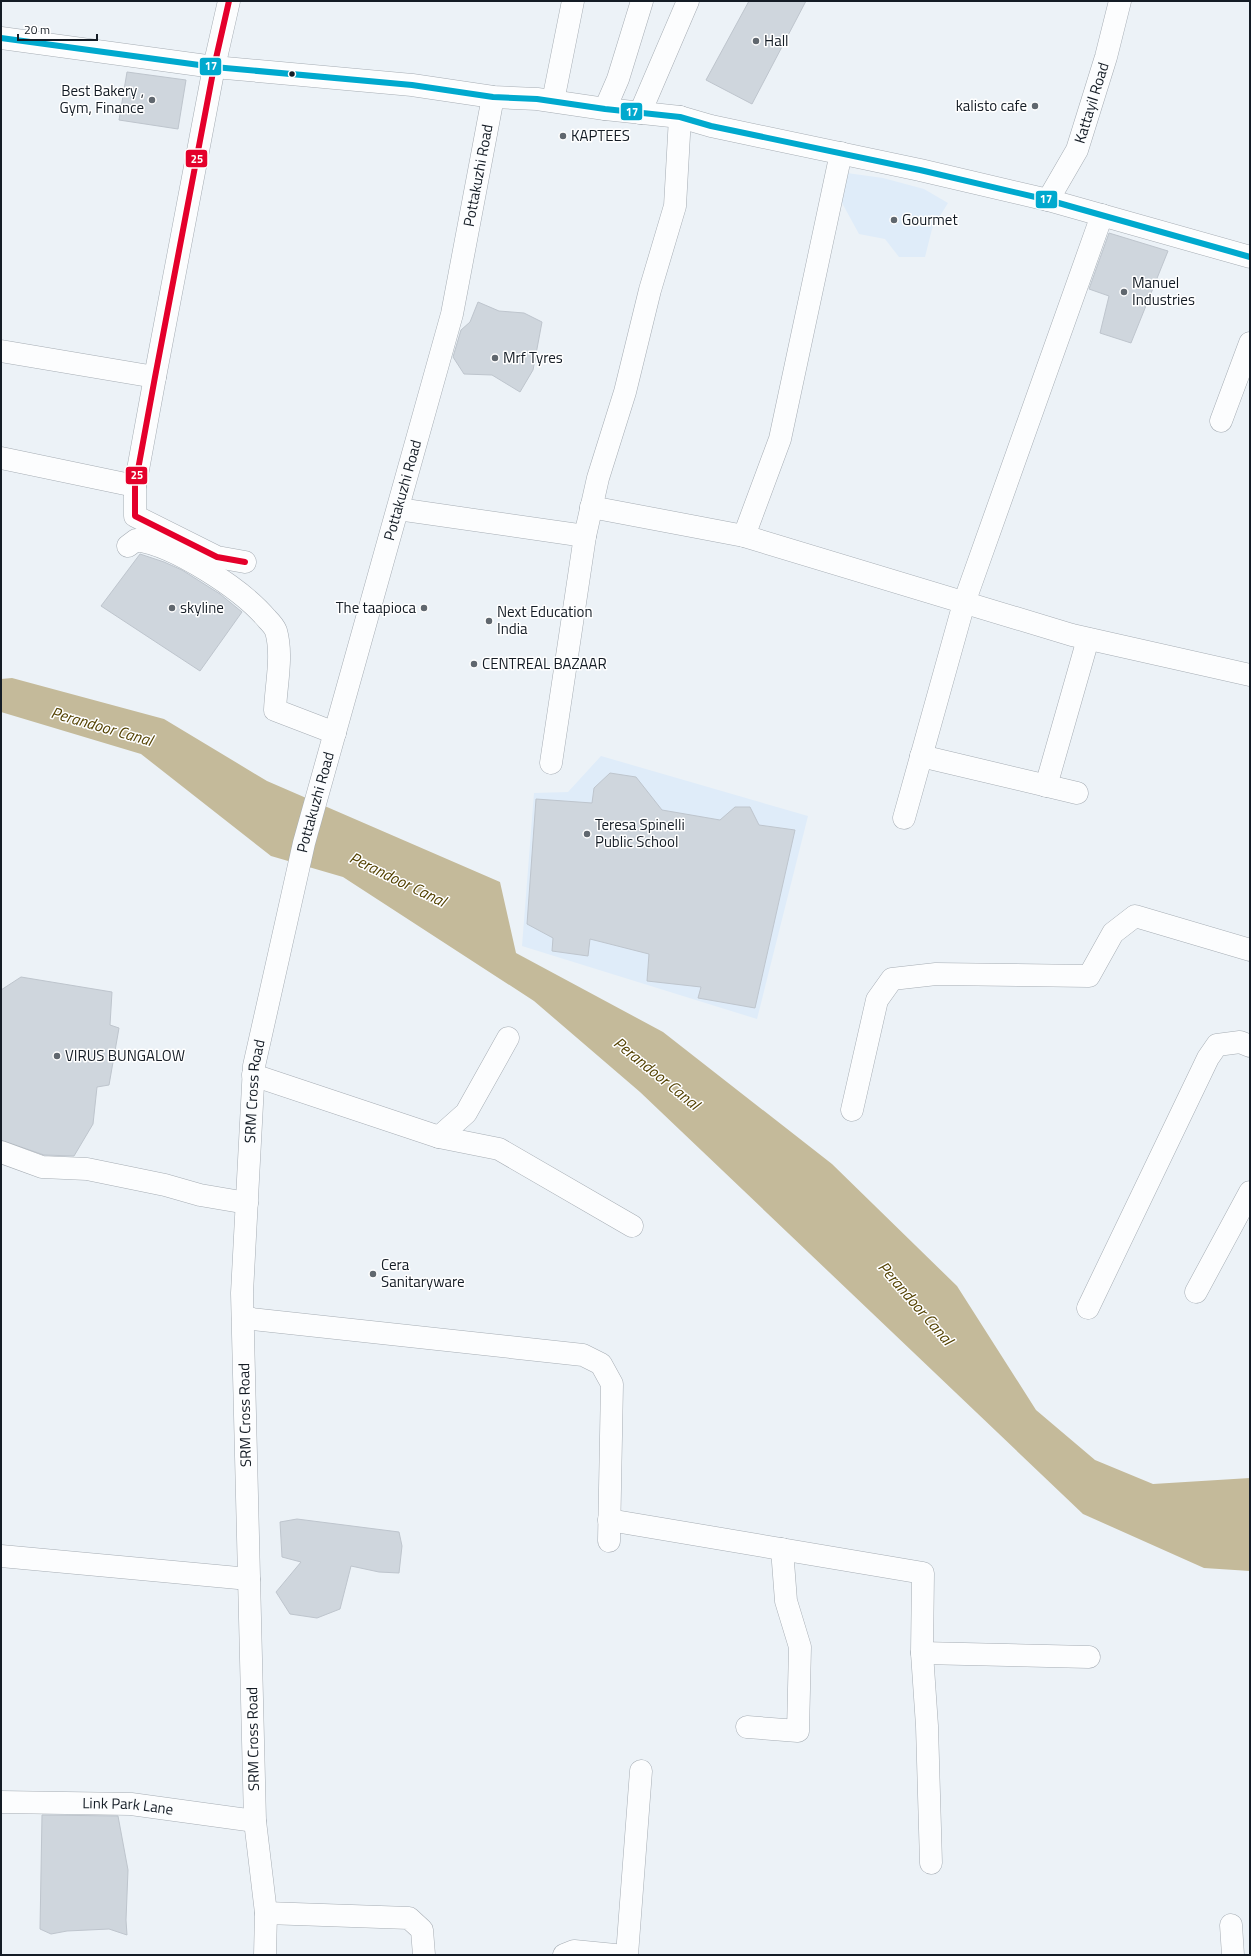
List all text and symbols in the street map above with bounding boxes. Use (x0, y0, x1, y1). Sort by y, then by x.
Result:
scale bar (18, 16, 97, 42)
text: 20 m (24, 20, 50, 39)
place label: Hall (764, 29, 789, 52)
marker: Hall (751, 36, 761, 46)
line badge: 17 (199, 57, 222, 76)
text: 17 (205, 58, 217, 74)
street label: Kattayil Road (1068, 59, 1115, 146)
unlabelled marker (287, 69, 297, 79)
place label: Best Bakery , Gym, Finance (60, 79, 144, 119)
place label: kalisto cafe (956, 94, 1027, 117)
marker: Best Bakery , Gym, Finance (147, 95, 157, 105)
marker: kalisto cafe (1030, 101, 1040, 111)
line badge: 17 (620, 102, 643, 121)
text: 17 (626, 104, 638, 120)
street label: Pottakuzhi Road (457, 122, 499, 229)
place label: KAPTEES (571, 124, 630, 147)
marker: KAPTEES (558, 131, 568, 141)
line badge: 25 (185, 149, 208, 168)
text: 25 (191, 151, 203, 167)
line badge: 17 (1035, 190, 1058, 209)
text: 17 (1040, 191, 1052, 207)
place label: Gourmet (902, 208, 958, 231)
marker: Gourmet (889, 215, 899, 225)
place label: Manuel Industries (1132, 271, 1195, 311)
marker: Manuel Industries (1119, 287, 1129, 297)
place label: Mrf Tyres (503, 346, 563, 369)
marker: Mrf Tyres (490, 353, 500, 363)
street label: Pottakuzhi Road (377, 437, 427, 543)
line badge: 25 (125, 466, 148, 485)
text: 25 (131, 467, 143, 483)
place label: skyline (180, 596, 224, 619)
place label: The taapioca (336, 596, 416, 619)
place label: Next Education India (497, 600, 593, 640)
marker: skyline (167, 603, 177, 613)
marker: The taapioca (419, 603, 429, 613)
marker: Next Education India (484, 616, 494, 626)
place label: CENTREAL BAZAAR (482, 652, 607, 675)
marker: CENTREAL BAZAAR (469, 659, 479, 669)
water label: Perandoor Canal (48, 700, 157, 752)
street label: Pottakuzhi Road (290, 749, 340, 855)
place label: Teresa Spinelli Public School (595, 813, 685, 853)
marker: Teresa Spinelli Public School (582, 829, 592, 839)
water label: Perandoor Canal (346, 845, 452, 913)
water label: Perandoor Canal (609, 1031, 706, 1116)
street label: SRM Cross Road (238, 1037, 271, 1144)
place label: VIRUS BUNGALOW (65, 1044, 185, 1067)
marker: VIRUS BUNGALOW (52, 1051, 62, 1061)
place label: Cera Sanitaryware (381, 1253, 465, 1293)
water label: Perandoor Canal (873, 1256, 960, 1352)
marker: Cera Sanitaryware (368, 1269, 378, 1279)
street label: SRM Cross Road (232, 1363, 257, 1467)
street label: SRM Cross Road (240, 1687, 265, 1791)
street label: Link Park Lane (82, 1791, 175, 1821)

